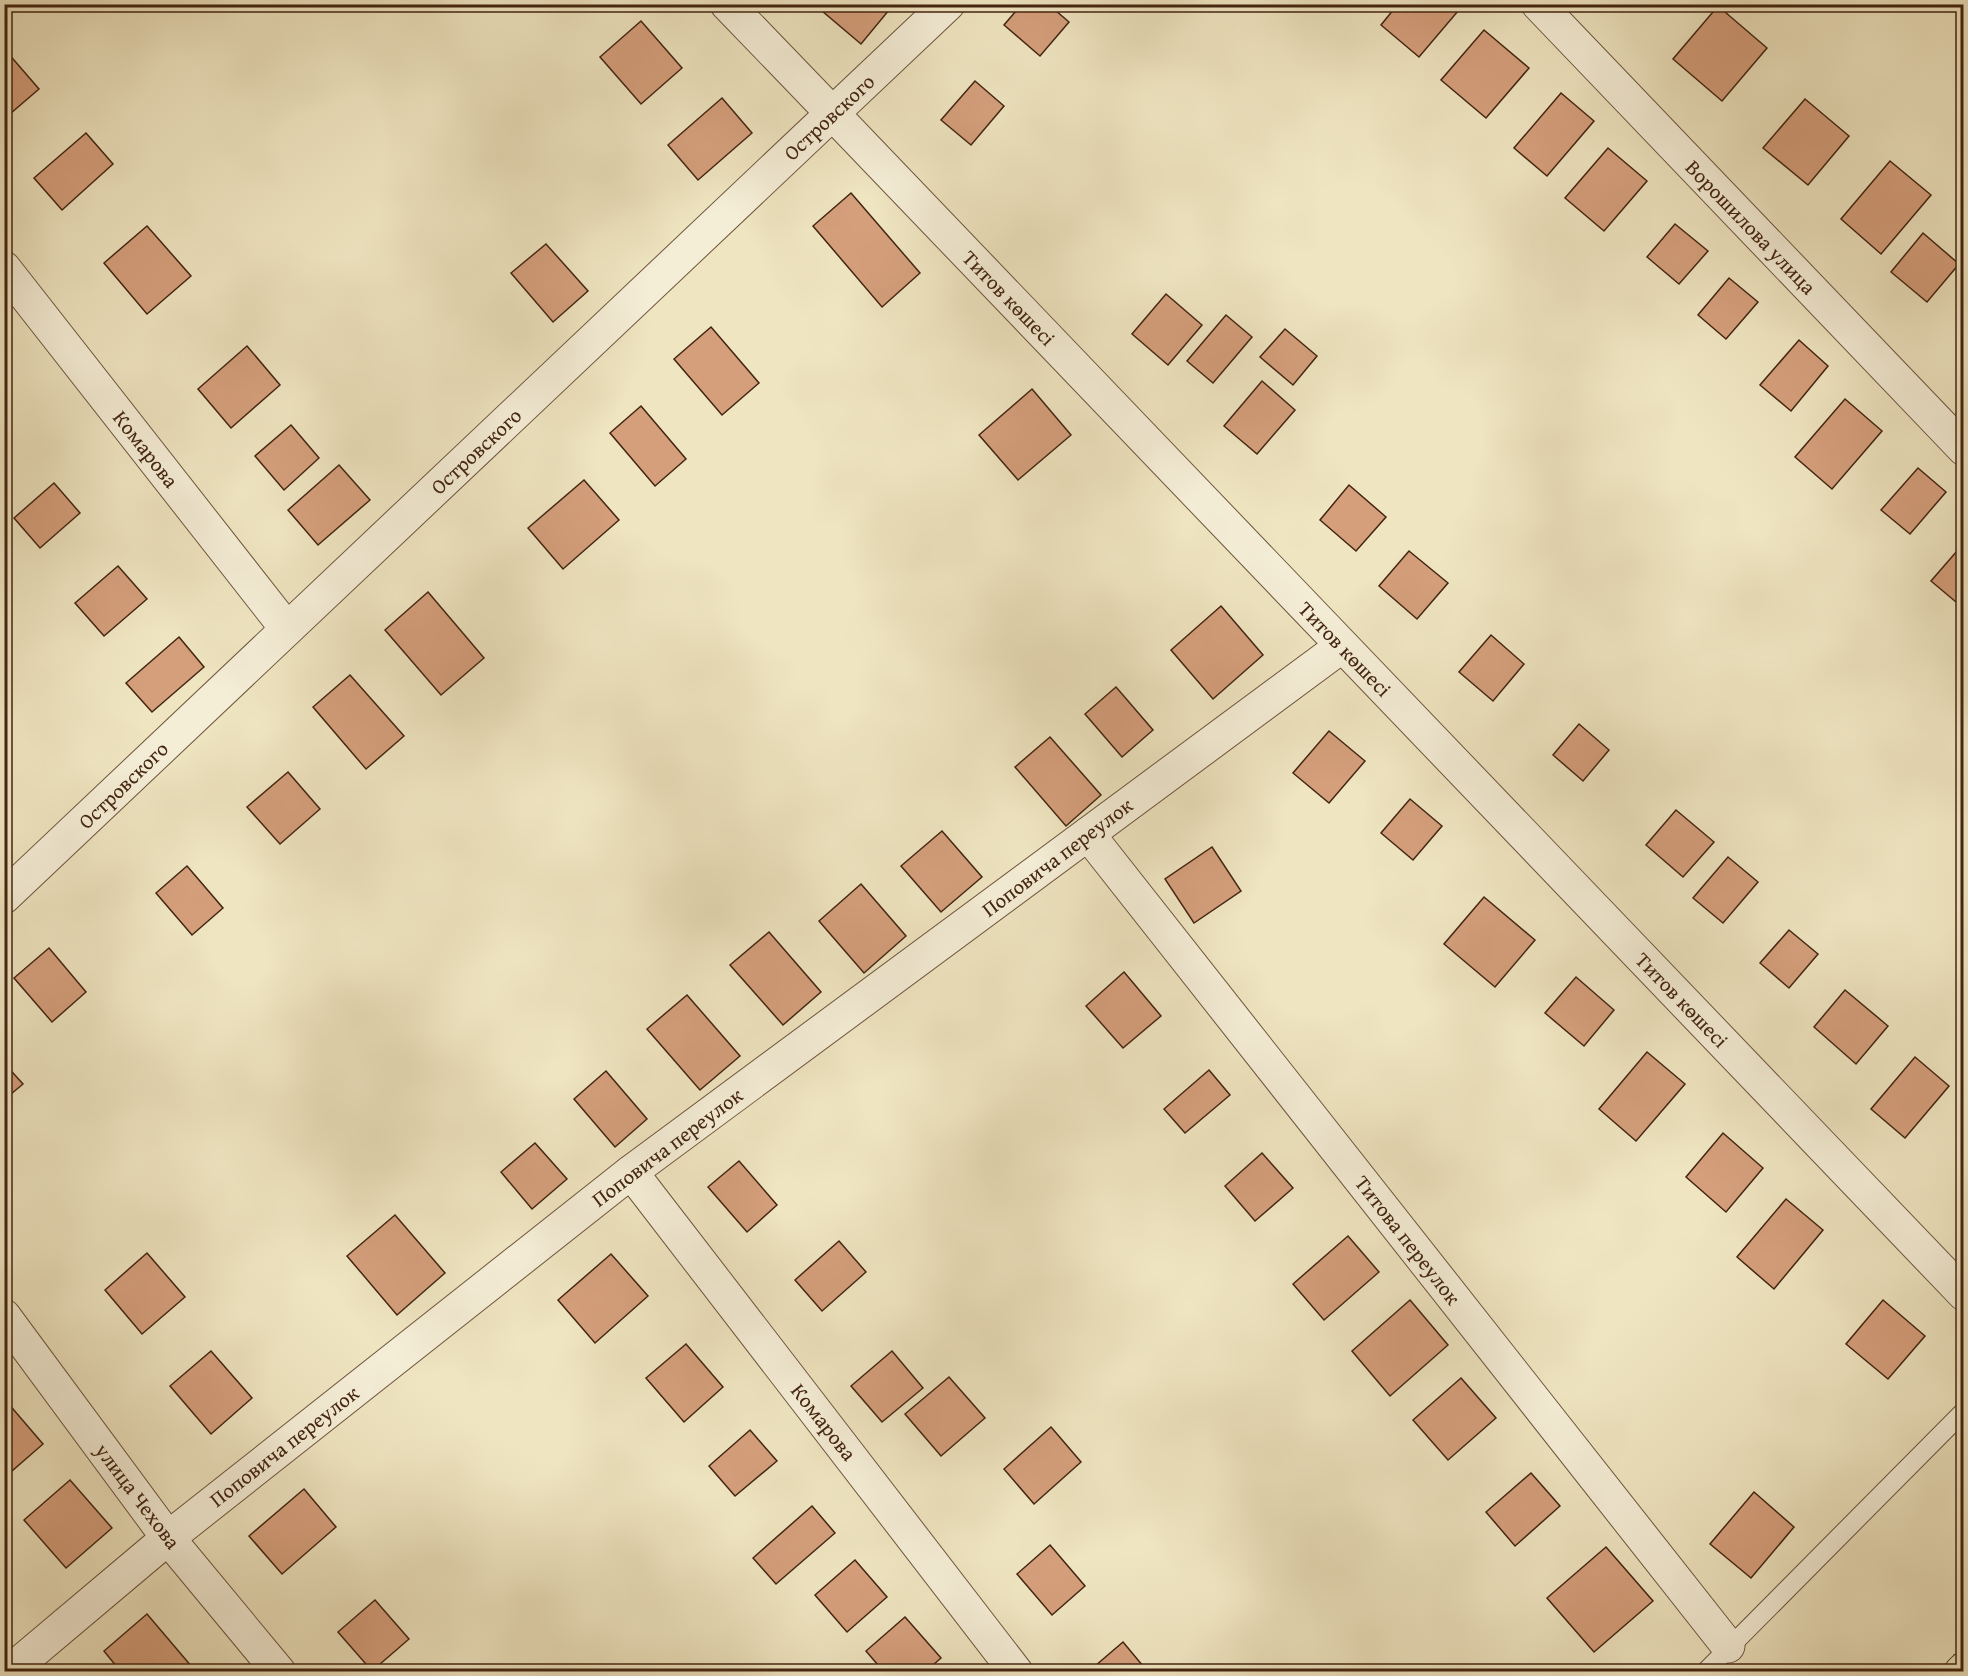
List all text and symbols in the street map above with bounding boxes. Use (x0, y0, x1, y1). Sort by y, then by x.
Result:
street label: Островского (776, 66, 882, 168)
street label: Ворошилова улица (1678, 153, 1824, 301)
street label: Титов көшесі (955, 243, 1063, 353)
street label: Островского (423, 400, 529, 502)
street label: Комарова (106, 404, 186, 494)
street label: Титов көшесі (1291, 594, 1399, 704)
street label: Островского (71, 734, 175, 836)
street label: Поповича переулок (975, 790, 1139, 924)
street label: Титов көшесі (1628, 945, 1736, 1055)
street label: Поповича переулок (585, 1080, 749, 1214)
street label: Титова переулок (1348, 1169, 1468, 1311)
street label: Комарова (784, 1377, 864, 1467)
street label: Поповича переулок (203, 1378, 365, 1514)
street label: улица Чехова (87, 1436, 188, 1556)

